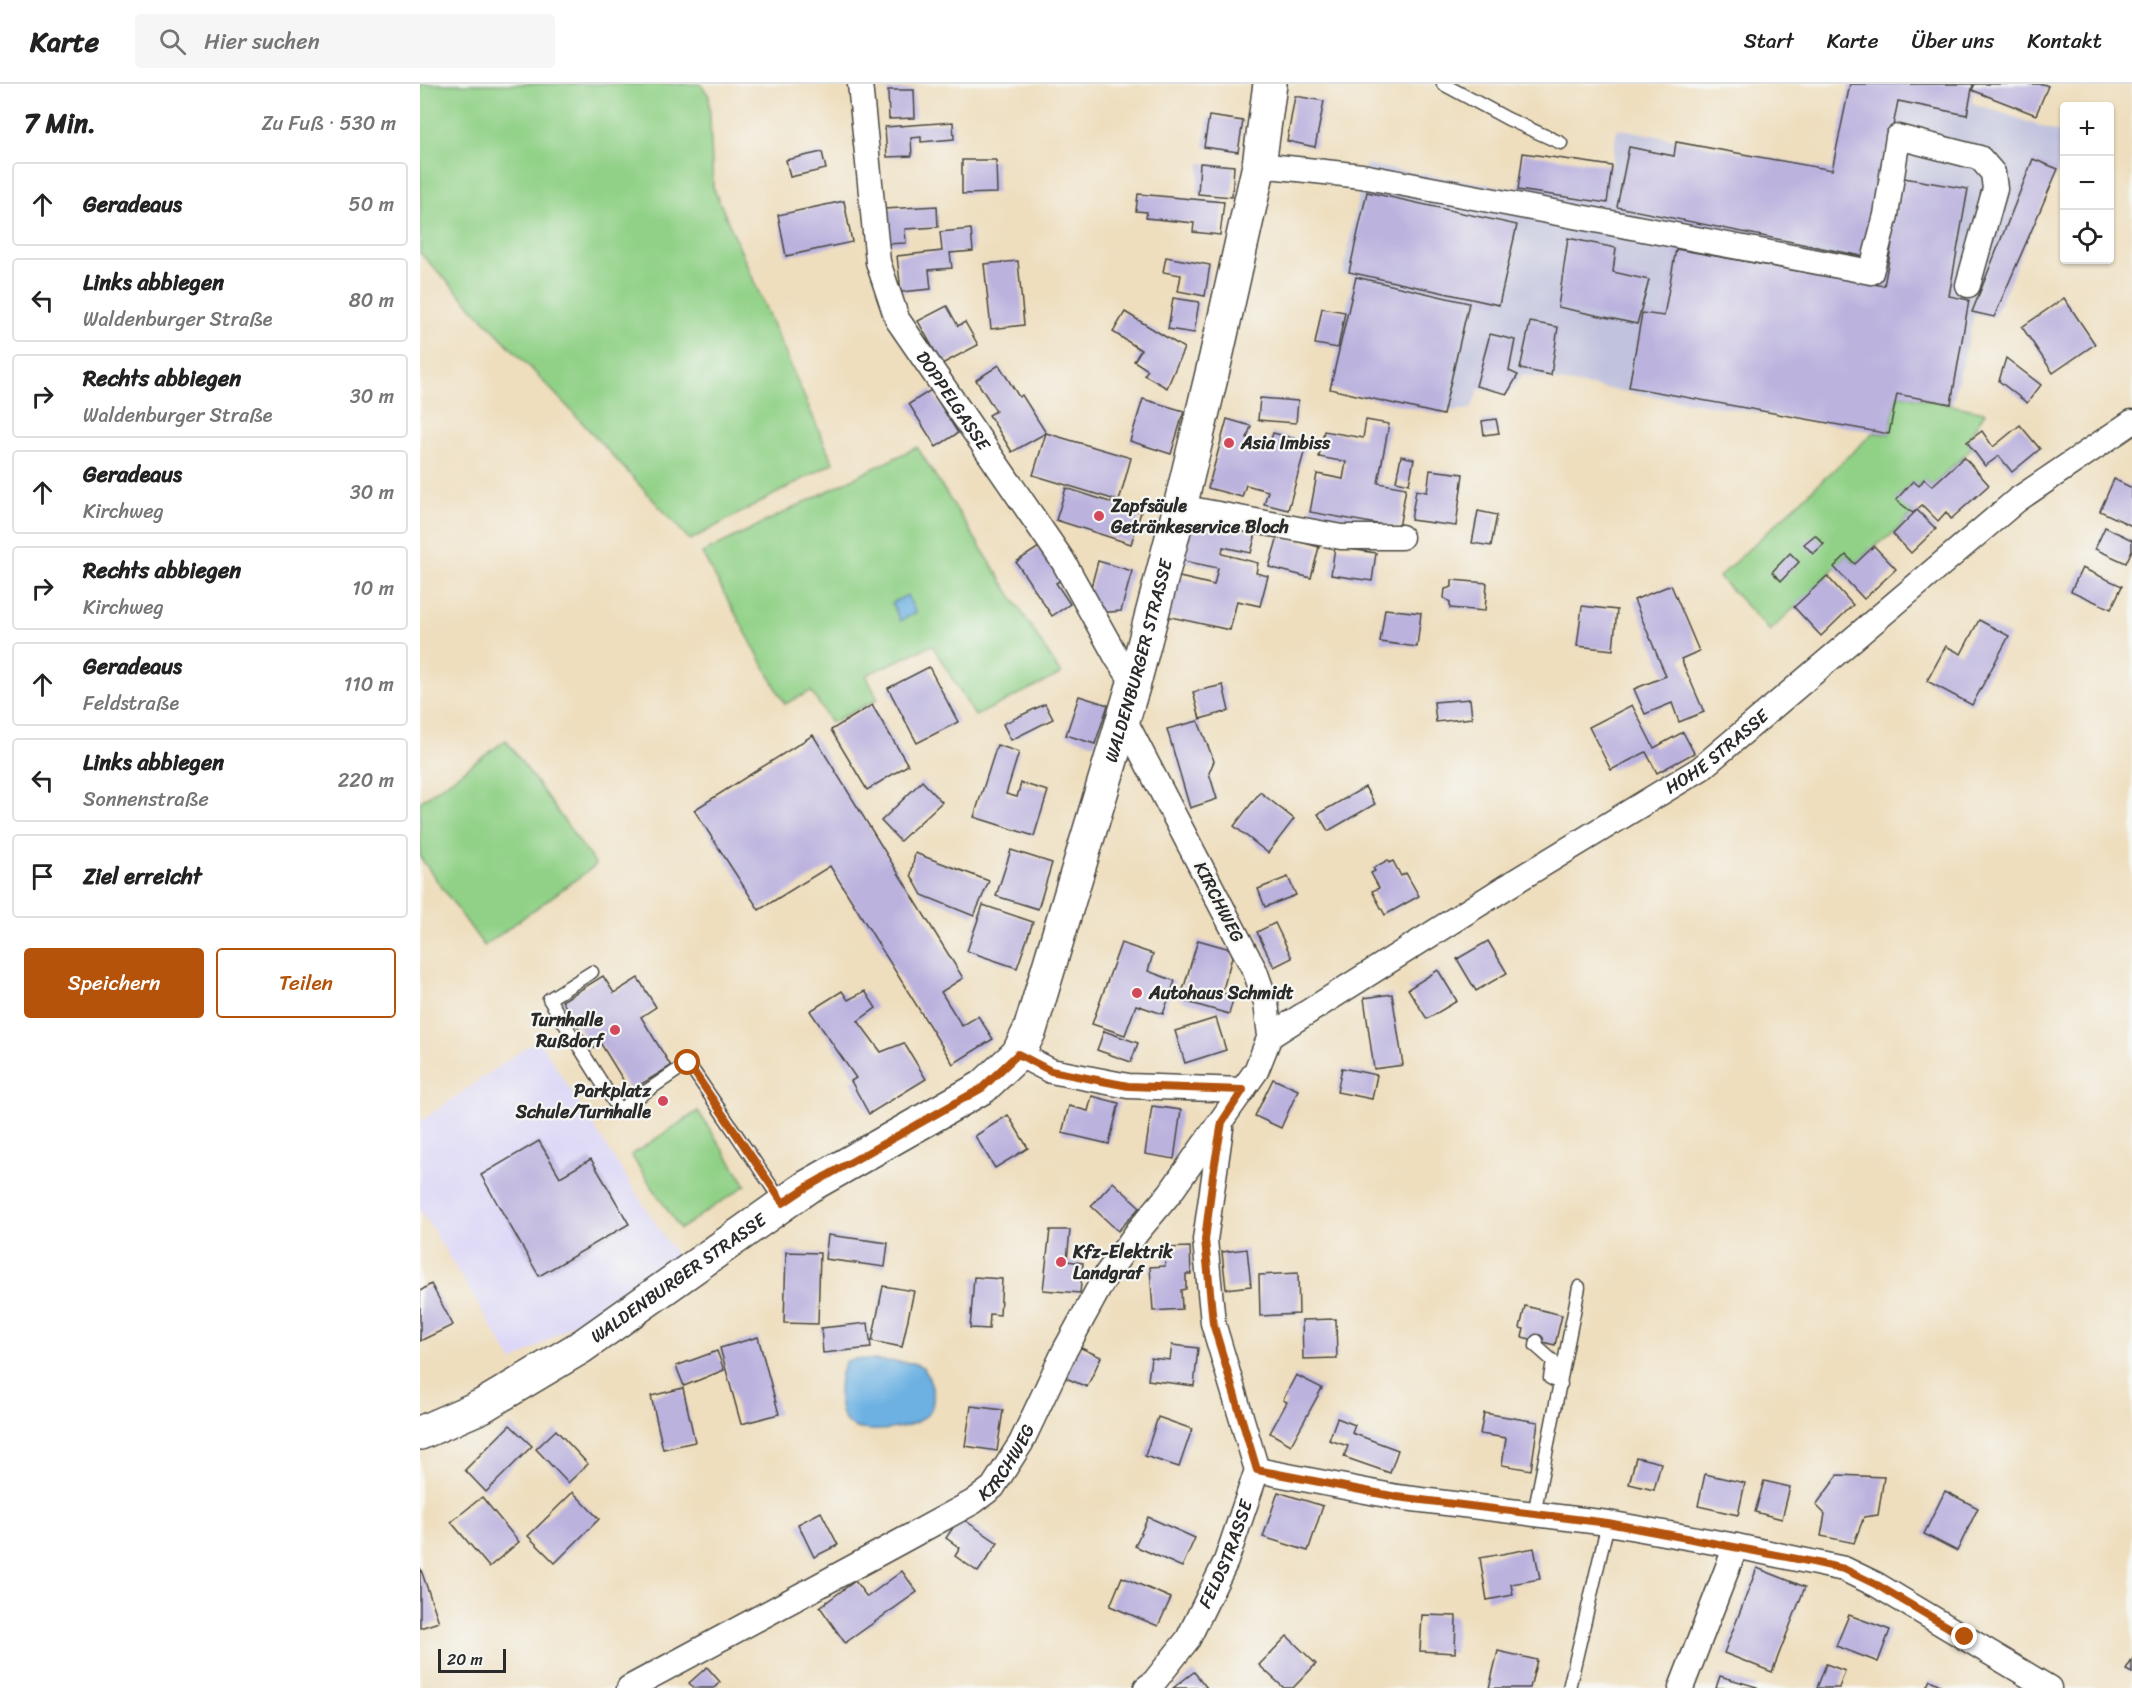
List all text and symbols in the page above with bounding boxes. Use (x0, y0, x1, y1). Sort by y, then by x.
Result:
search box (135, 14, 555, 68)
text: Karte (30, 17, 99, 66)
text: Hier suchen (204, 22, 319, 61)
text: Start (1744, 22, 1794, 60)
text: Karte (1827, 22, 1879, 60)
text: Über uns (1912, 22, 1994, 60)
text: Kontakt (2027, 22, 2102, 60)
icon: search (156, 25, 189, 58)
text: 7 Min. (24, 100, 96, 146)
map controls (2060, 102, 2114, 264)
button: + (2060, 102, 2114, 156)
text: Zu Fuß · 530 m (262, 106, 396, 141)
button: − (2060, 156, 2114, 210)
text: Geradeaus (83, 185, 182, 224)
text: 50 m (349, 187, 394, 222)
icon: ahead (26, 188, 59, 221)
button: locate (2060, 210, 2114, 264)
text: Links abbiegen (83, 263, 224, 302)
text: 80 m (349, 283, 394, 318)
icon: left (26, 284, 59, 317)
text: Waldenburger Straße (83, 302, 273, 337)
street label: DOPPELGASSE (907, 344, 999, 458)
text: Rechts abbiegen (83, 359, 241, 398)
text: 30 m (350, 379, 394, 414)
icon: right (26, 380, 59, 413)
text: Waldenburger Straße (83, 398, 273, 433)
place label: Asia Imbiss (1240, 427, 1331, 459)
marker: Asia Imbiss (1222, 436, 1236, 450)
text: Geradeaus (83, 455, 182, 494)
text: 30 m (350, 475, 394, 510)
icon: ahead (26, 476, 59, 509)
place label: Zapfsäule Getränkeservice Bloch (1110, 490, 1289, 543)
text: Kirchweg (83, 494, 164, 529)
marker: Zapfsäule Getränkeservice Bloch (1092, 509, 1106, 523)
text: Rechts abbiegen (83, 551, 241, 590)
street label: WALDENBURGER STRASSE (1095, 555, 1182, 766)
text: 10 m (352, 571, 394, 606)
icon: right (26, 572, 59, 605)
text: Kirchweg (83, 590, 164, 625)
text: Geradeaus (83, 647, 182, 686)
text: 110 m (344, 667, 394, 702)
icon: ahead (26, 668, 59, 701)
text: Feldstraße (83, 686, 179, 721)
street label: HOHE STRASSE (1659, 700, 1777, 803)
text: Links abbiegen (83, 743, 224, 782)
text: 220 m (338, 763, 394, 798)
icon: left (26, 764, 59, 797)
text: Sonnenstraße (83, 782, 209, 817)
street label: KIRCHWEG (1185, 856, 1253, 948)
text: Ziel erreicht (83, 857, 202, 896)
icon: arrive (26, 860, 59, 893)
button: Speichern (24, 948, 204, 1018)
button: Teilen (216, 948, 396, 1018)
place label: Autohaus Schmidt (1148, 977, 1294, 1009)
marker: Autohaus Schmidt (1130, 986, 1144, 1000)
place label: Turnhalle Rußdorf (530, 1004, 605, 1057)
marker: Turnhalle Rußdorf (608, 1023, 622, 1037)
route start (674, 1049, 700, 1075)
place label: Parkplatz Schule/Turnhalle (515, 1075, 651, 1128)
marker: Parkplatz Schule/Turnhalle (656, 1094, 670, 1108)
street label: WALDENBURGER STRASSE (583, 1204, 774, 1352)
place label: Kfz-Elektrik Landgraf (1072, 1236, 1173, 1289)
marker: Kfz-Elektrik Landgraf (1054, 1255, 1068, 1269)
street label: KIRCHWEG (971, 1418, 1044, 1509)
street label: FELDSTRASSE (1189, 1494, 1262, 1614)
route end (1951, 1623, 1977, 1649)
text: 20 m (447, 1645, 483, 1674)
scale bar (438, 1646, 506, 1674)

